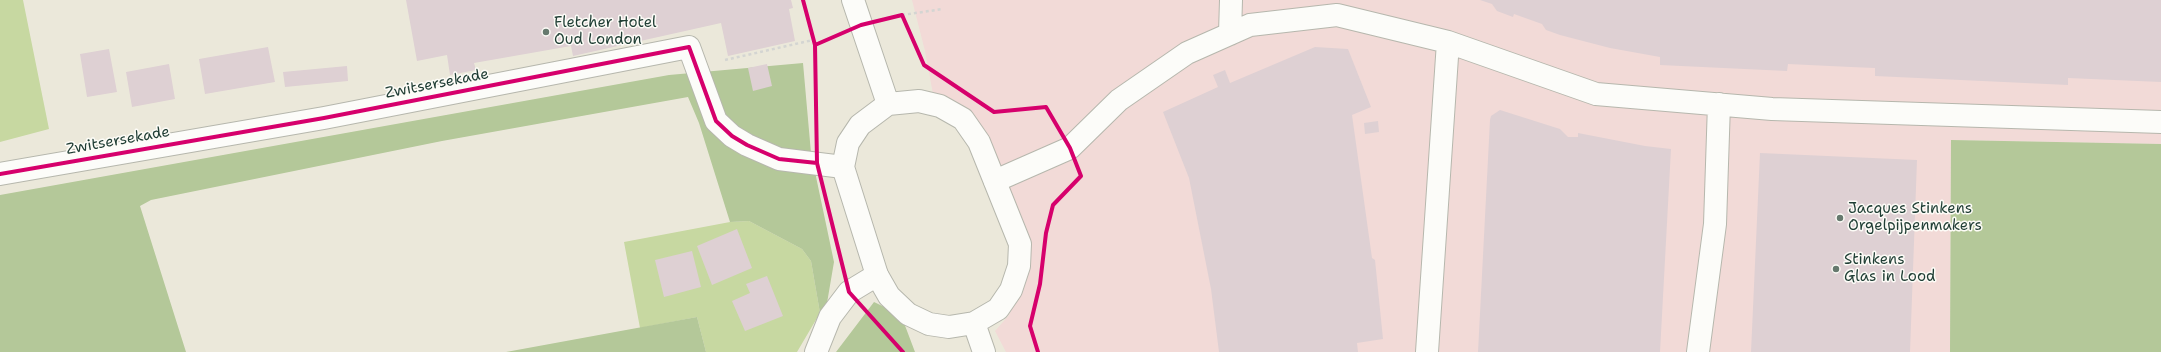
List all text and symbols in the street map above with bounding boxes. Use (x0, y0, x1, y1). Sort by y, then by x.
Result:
place label: Fletcher Hotel Oud London (554, 14, 657, 49)
marker: Fletcher Hotel Oud London (541, 27, 551, 37)
street label: Zwitsersekade (384, 65, 490, 103)
street label: Zwitsersekade (65, 123, 171, 159)
place label: Jacques Stinkens Orgelpijpenmakers (1848, 200, 1982, 235)
marker: Jacques Stinkens Orgelpijpenmakers (1835, 213, 1845, 223)
place label: Stinkens Glas in Lood (1844, 251, 1936, 286)
marker: Stinkens Glas in Lood (1831, 264, 1841, 274)

